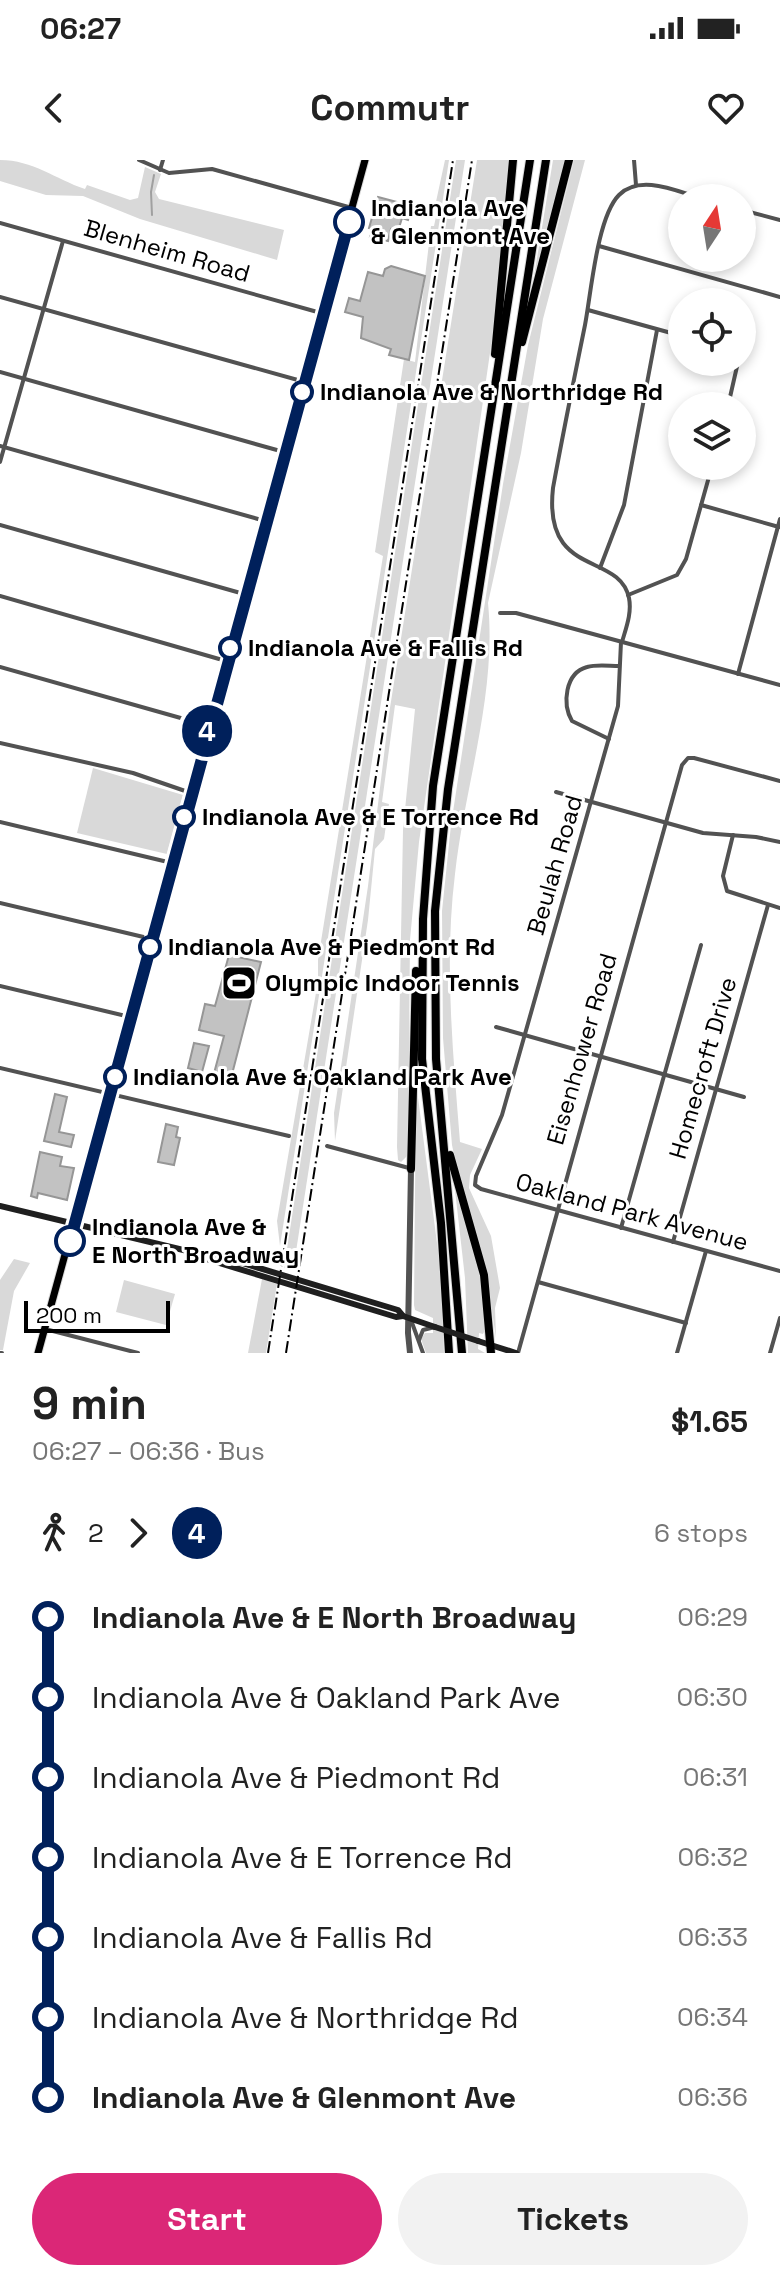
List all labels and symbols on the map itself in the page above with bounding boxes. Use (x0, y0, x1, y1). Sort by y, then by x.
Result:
north arrow (668, 184, 756, 272)
place label: Indianola Ave & Glenmont Ave (371, 192, 550, 251)
marker: Indianola Ave & Glenmont Ave (334, 207, 364, 237)
street label: Blenheim Road (81, 212, 254, 289)
place label: Indianola Ave & Northridge Rd (320, 376, 663, 407)
marker: Indianola Ave & Northridge Rd (291, 381, 313, 403)
place label: Indianola Ave & Fallis Rd (248, 632, 523, 663)
marker: Indianola Ave & Fallis Rd (219, 637, 241, 659)
line badge: 4 (181, 705, 233, 757)
street label: Beulah Road (520, 791, 589, 938)
place label: Indianola Ave & E Torrence Rd (202, 801, 539, 832)
marker: Indianola Ave & E Torrence Rd (173, 806, 195, 828)
place label: Indianola Ave & Piedmont Rd (168, 931, 495, 962)
marker: Indianola Ave & Piedmont Rd (139, 936, 161, 958)
street label: Eisenhower Road (539, 950, 624, 1148)
sports icon: Olympic Indoor Tennis (220, 964, 258, 1002)
place label: Olympic Indoor Tennis (265, 967, 520, 998)
street label: Homecroft Drive (662, 973, 743, 1162)
place label: Indianola Ave & Oakland Park Ave (133, 1061, 512, 1092)
marker: Indianola Ave & Oakland Park Ave (104, 1066, 126, 1088)
street label: Oakland Park Avenue (513, 1166, 752, 1257)
place label: Indianola Ave & E North Broadway (92, 1211, 299, 1270)
marker: Indianola Ave & E North Broadway (55, 1226, 85, 1256)
scale bar (24, 1297, 170, 1333)

